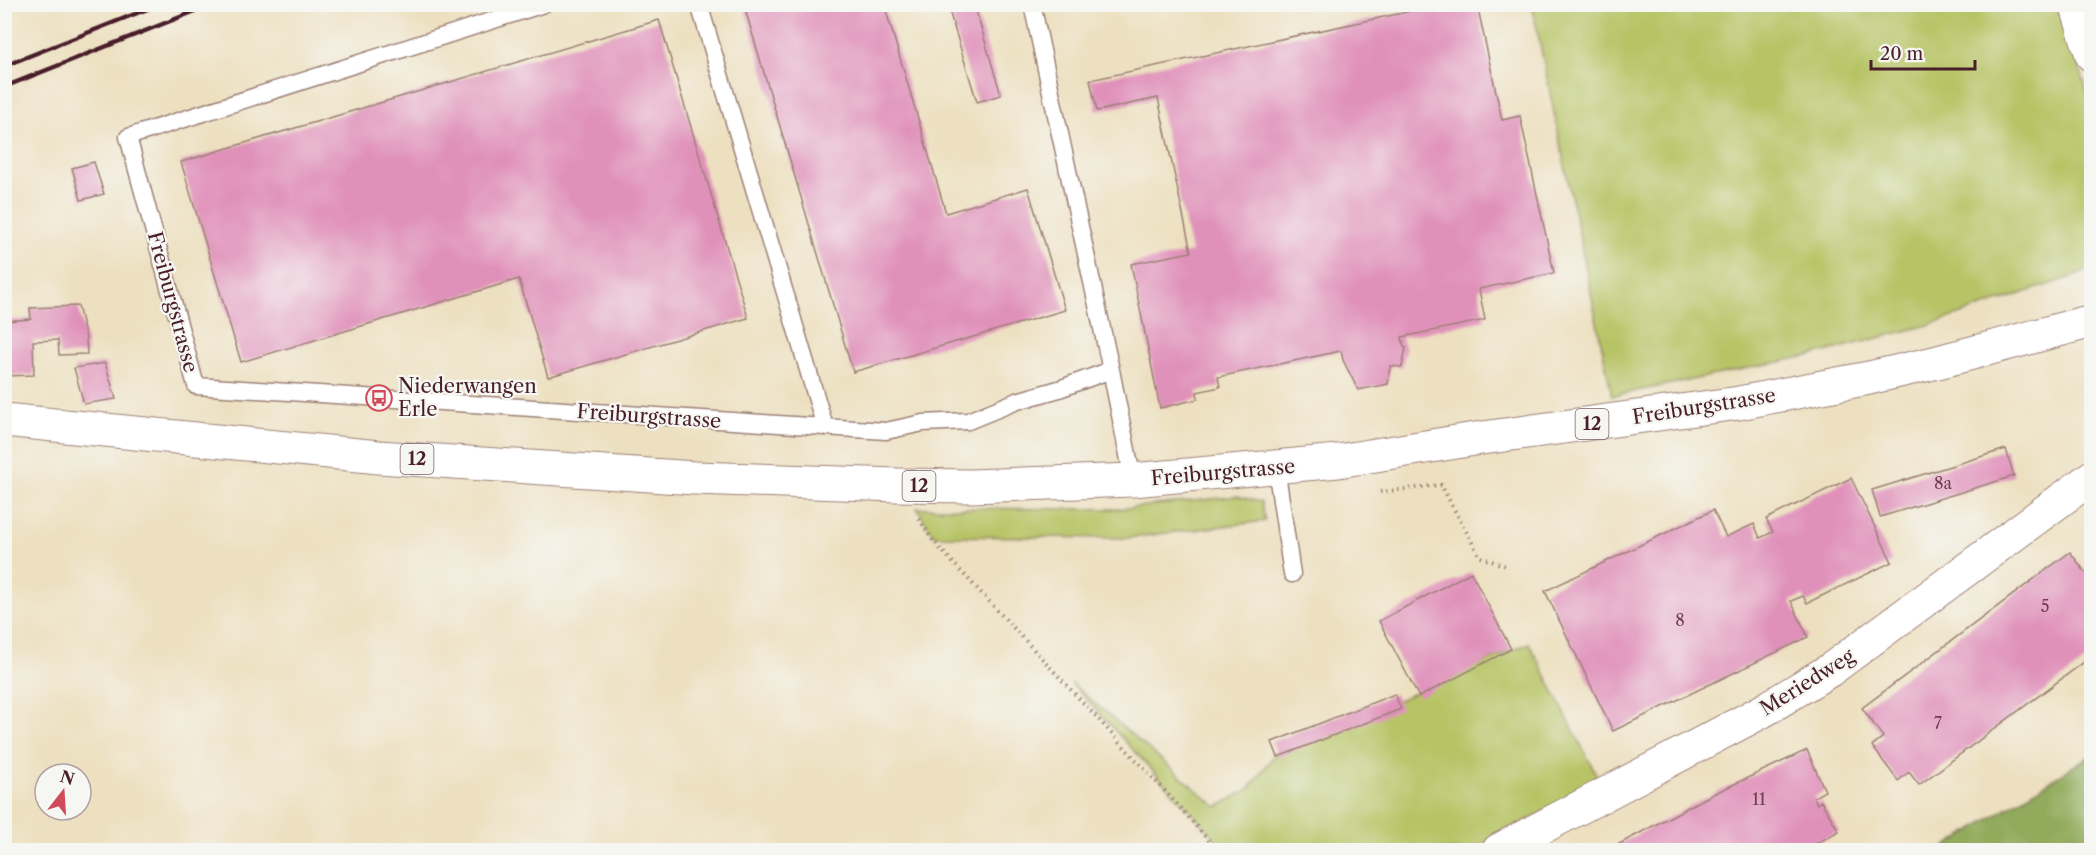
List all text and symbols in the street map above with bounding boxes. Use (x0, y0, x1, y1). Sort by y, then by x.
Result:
scale bar (1871, 33, 1974, 71)
text: 20 m (1880, 43, 1924, 65)
street label: Freiburgstrasse (143, 229, 203, 375)
place label: Niederwangen Erle (398, 374, 537, 421)
bus stop icon: Niederwangen Erle (364, 383, 394, 413)
street label: Freiburgstrasse (1631, 383, 1777, 429)
street label: Freiburgstrasse (576, 399, 722, 433)
road number: 12 (1576, 409, 1608, 439)
road number: 12 (400, 444, 434, 474)
street label: Freiburgstrasse (1150, 454, 1296, 490)
road number: 12 (902, 471, 936, 501)
house number: 8a (1934, 473, 1953, 493)
house number: 5 (2041, 596, 2049, 616)
house number: 8 (1675, 610, 1685, 630)
street label: Meriedweg (1756, 643, 1859, 720)
house number: 7 (1934, 713, 1942, 733)
north arrow (33, 762, 93, 822)
text: N (58, 766, 77, 789)
house number: 11 (1752, 789, 1766, 809)

